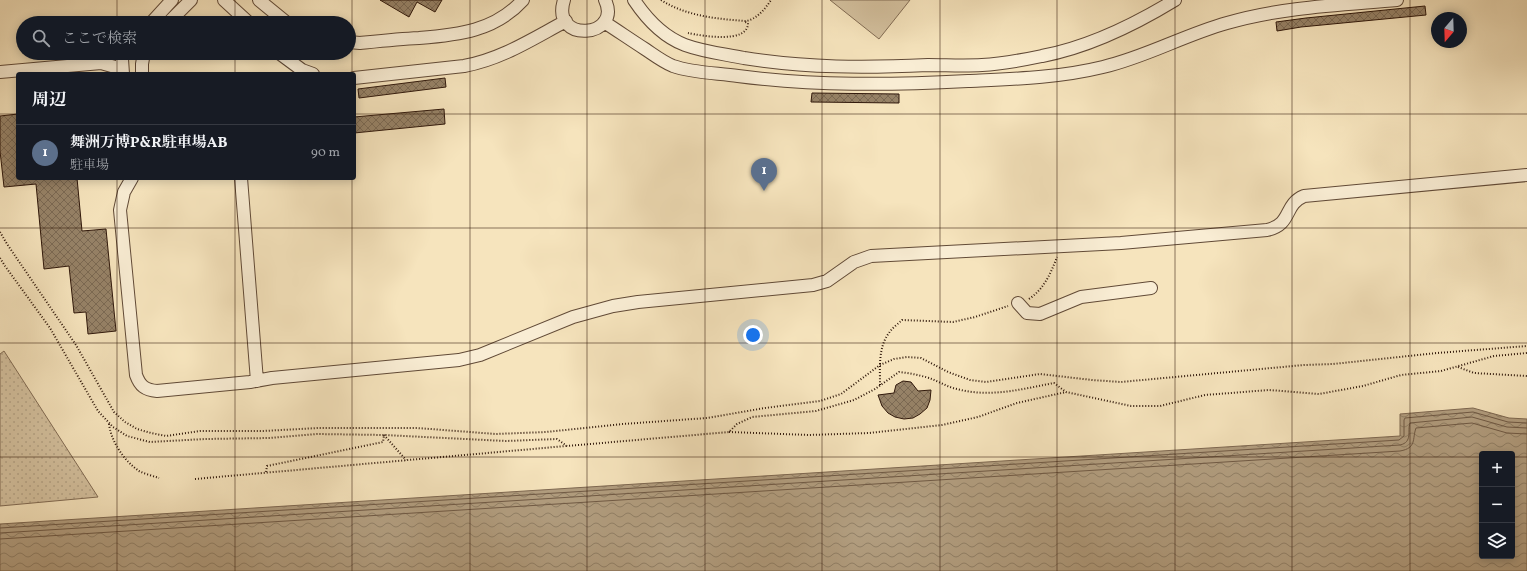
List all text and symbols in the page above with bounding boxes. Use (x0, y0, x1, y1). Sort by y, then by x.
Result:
north arrow (1431, 12, 1467, 48)
search box (16, 16, 356, 60)
icon: search (30, 27, 52, 49)
text: ここで検索 (62, 29, 137, 50)
text: 周辺 (32, 89, 66, 112)
text: 舞洲万博P&R駐車場AB (70, 133, 227, 154)
text: 1 (42, 144, 48, 162)
text: 90 m (311, 144, 340, 162)
text: 駐車場 (70, 157, 109, 175)
pin: 1 (751, 158, 777, 191)
your location (743, 325, 763, 345)
map controls (1479, 451, 1515, 559)
button: + (1479, 451, 1515, 487)
button: − (1479, 487, 1515, 523)
button: layers (1479, 523, 1515, 559)

